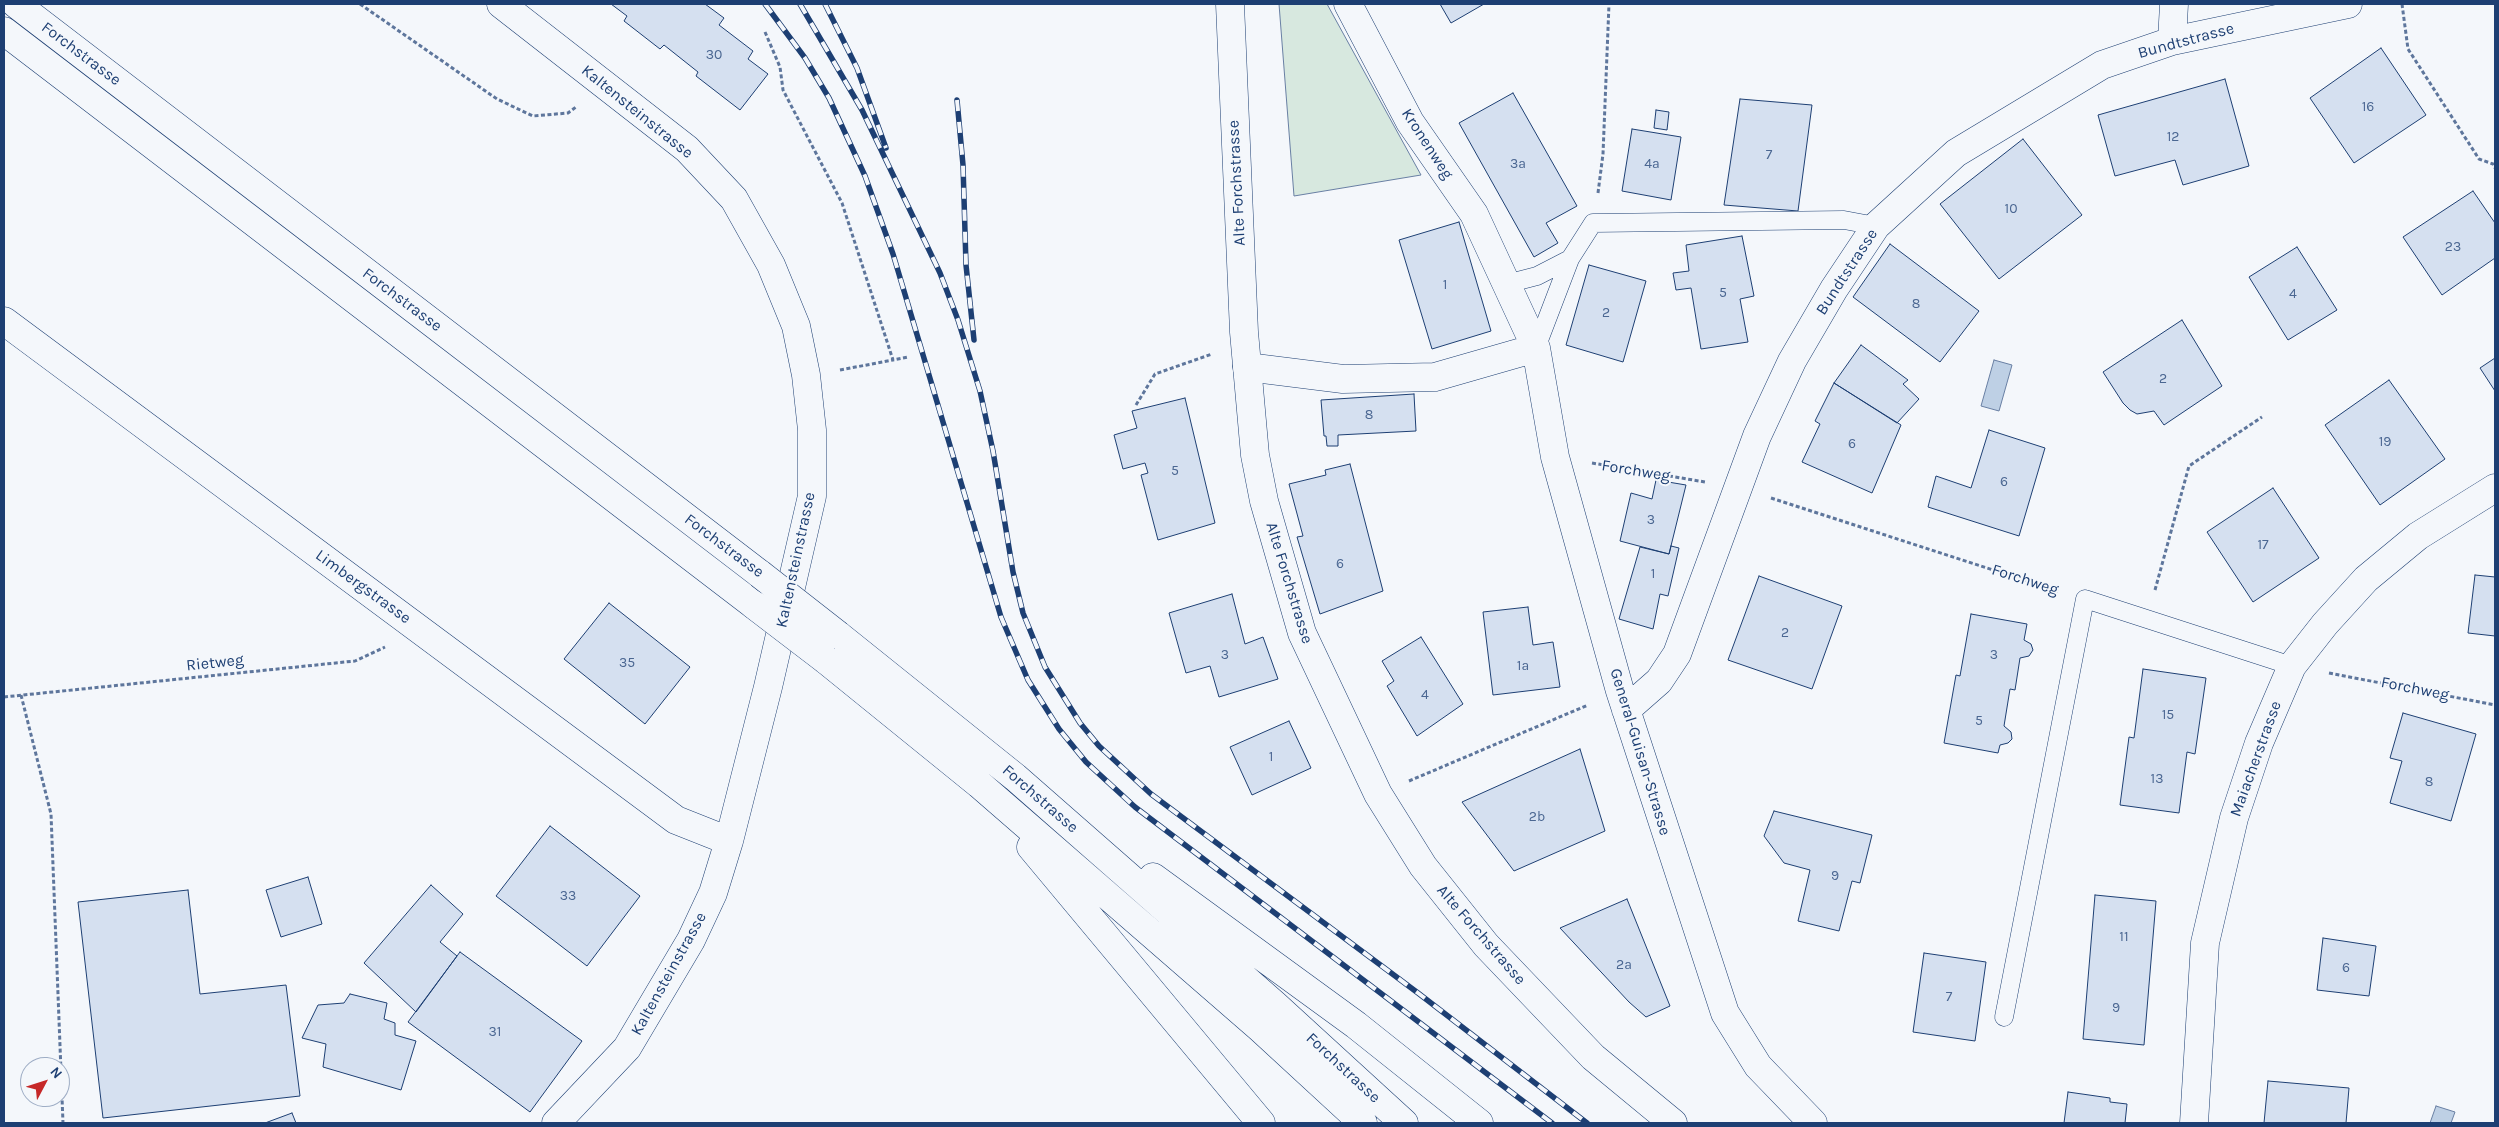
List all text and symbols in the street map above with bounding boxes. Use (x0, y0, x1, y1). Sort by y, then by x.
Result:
street label: Forchstrasse (38, 18, 124, 90)
street label: Bundtstrasse (2136, 19, 2236, 63)
house number: 30 (706, 47, 722, 63)
street label: Kaltensteinstrasse (577, 61, 697, 163)
house number: 16 (2362, 99, 2374, 115)
street label: Kronenweg (1397, 105, 1457, 183)
street label: Alte Forchstrasse (1224, 120, 1250, 246)
house number: 12 (2167, 129, 2179, 145)
house number: 7 (1766, 147, 1772, 163)
house number: 3a (1510, 156, 1526, 172)
house number: 4a (1644, 156, 1660, 172)
house number: 10 (2005, 201, 2017, 217)
street label: Bundtstrasse (1812, 225, 1882, 319)
house number: 23 (2445, 239, 2461, 255)
street label: Forchstrasse (359, 264, 445, 336)
house number: 1 (1443, 277, 1447, 293)
house number: 5 (1719, 285, 1727, 301)
house number: 4 (2289, 286, 2297, 302)
house number: 8 (1912, 296, 1920, 312)
house number: 2 (1602, 305, 1610, 321)
house number: 2 (2159, 371, 2167, 387)
house number: 8 (1365, 407, 1373, 423)
house number: 19 (2379, 434, 2391, 450)
house number: 6 (1848, 436, 1856, 452)
street label: Forchweg (1600, 456, 1672, 486)
house number: 5 (1171, 463, 1179, 479)
house number: 6 (2000, 474, 2008, 490)
street label: Kaltensteinstrasse (772, 491, 820, 629)
street label: Forchstrasse (681, 510, 767, 582)
house number: 3 (1647, 512, 1655, 528)
street label: Alte Forchstrasse (1261, 520, 1317, 646)
house number: 17 (2257, 537, 2269, 553)
street label: Limbergstrasse (311, 546, 415, 628)
house number: 6 (1336, 556, 1344, 572)
street label: Forchweg (1989, 560, 2061, 600)
house number: 1 (1651, 566, 1655, 582)
house number: 2 (1781, 625, 1789, 641)
house number: 3 (1221, 647, 1229, 663)
house number: 3 (1990, 647, 1998, 663)
street label: Rietweg (185, 650, 245, 676)
house number: 35 (619, 655, 635, 671)
house number: 1a (1517, 658, 1529, 674)
street label: General-Guisan-Strasse (1605, 666, 1675, 838)
street label: Forchweg (2379, 673, 2451, 705)
house number: 4 (1421, 687, 1429, 703)
street label: Maiacherstrasse (2226, 698, 2286, 820)
house number: 15 (2162, 707, 2174, 723)
house number: 5 (1975, 713, 1983, 729)
house number: 1 (1269, 749, 1273, 765)
street label: Forchstrasse (998, 761, 1082, 837)
house number: 13 (2151, 771, 2163, 787)
house number: 8 (2425, 774, 2433, 790)
house number: 2b (1529, 809, 1545, 825)
house number: 9 (1831, 868, 1839, 884)
street label: Alte Forchstrasse (1432, 881, 1530, 989)
house number: 33 (560, 888, 576, 904)
street label: Kaltensteinstrasse (627, 909, 711, 1039)
house number: 11 (2119, 929, 2129, 945)
house number: 2a (1616, 957, 1632, 973)
house number: 6 (2342, 960, 2350, 976)
house number: 7 (1946, 989, 1952, 1005)
house number: 9 (2112, 1000, 2120, 1016)
house number: 31 (489, 1024, 501, 1040)
street label: Forchstrasse (1302, 1029, 1384, 1107)
north arrow (20, 1057, 70, 1107)
text: N (46, 1063, 66, 1082)

